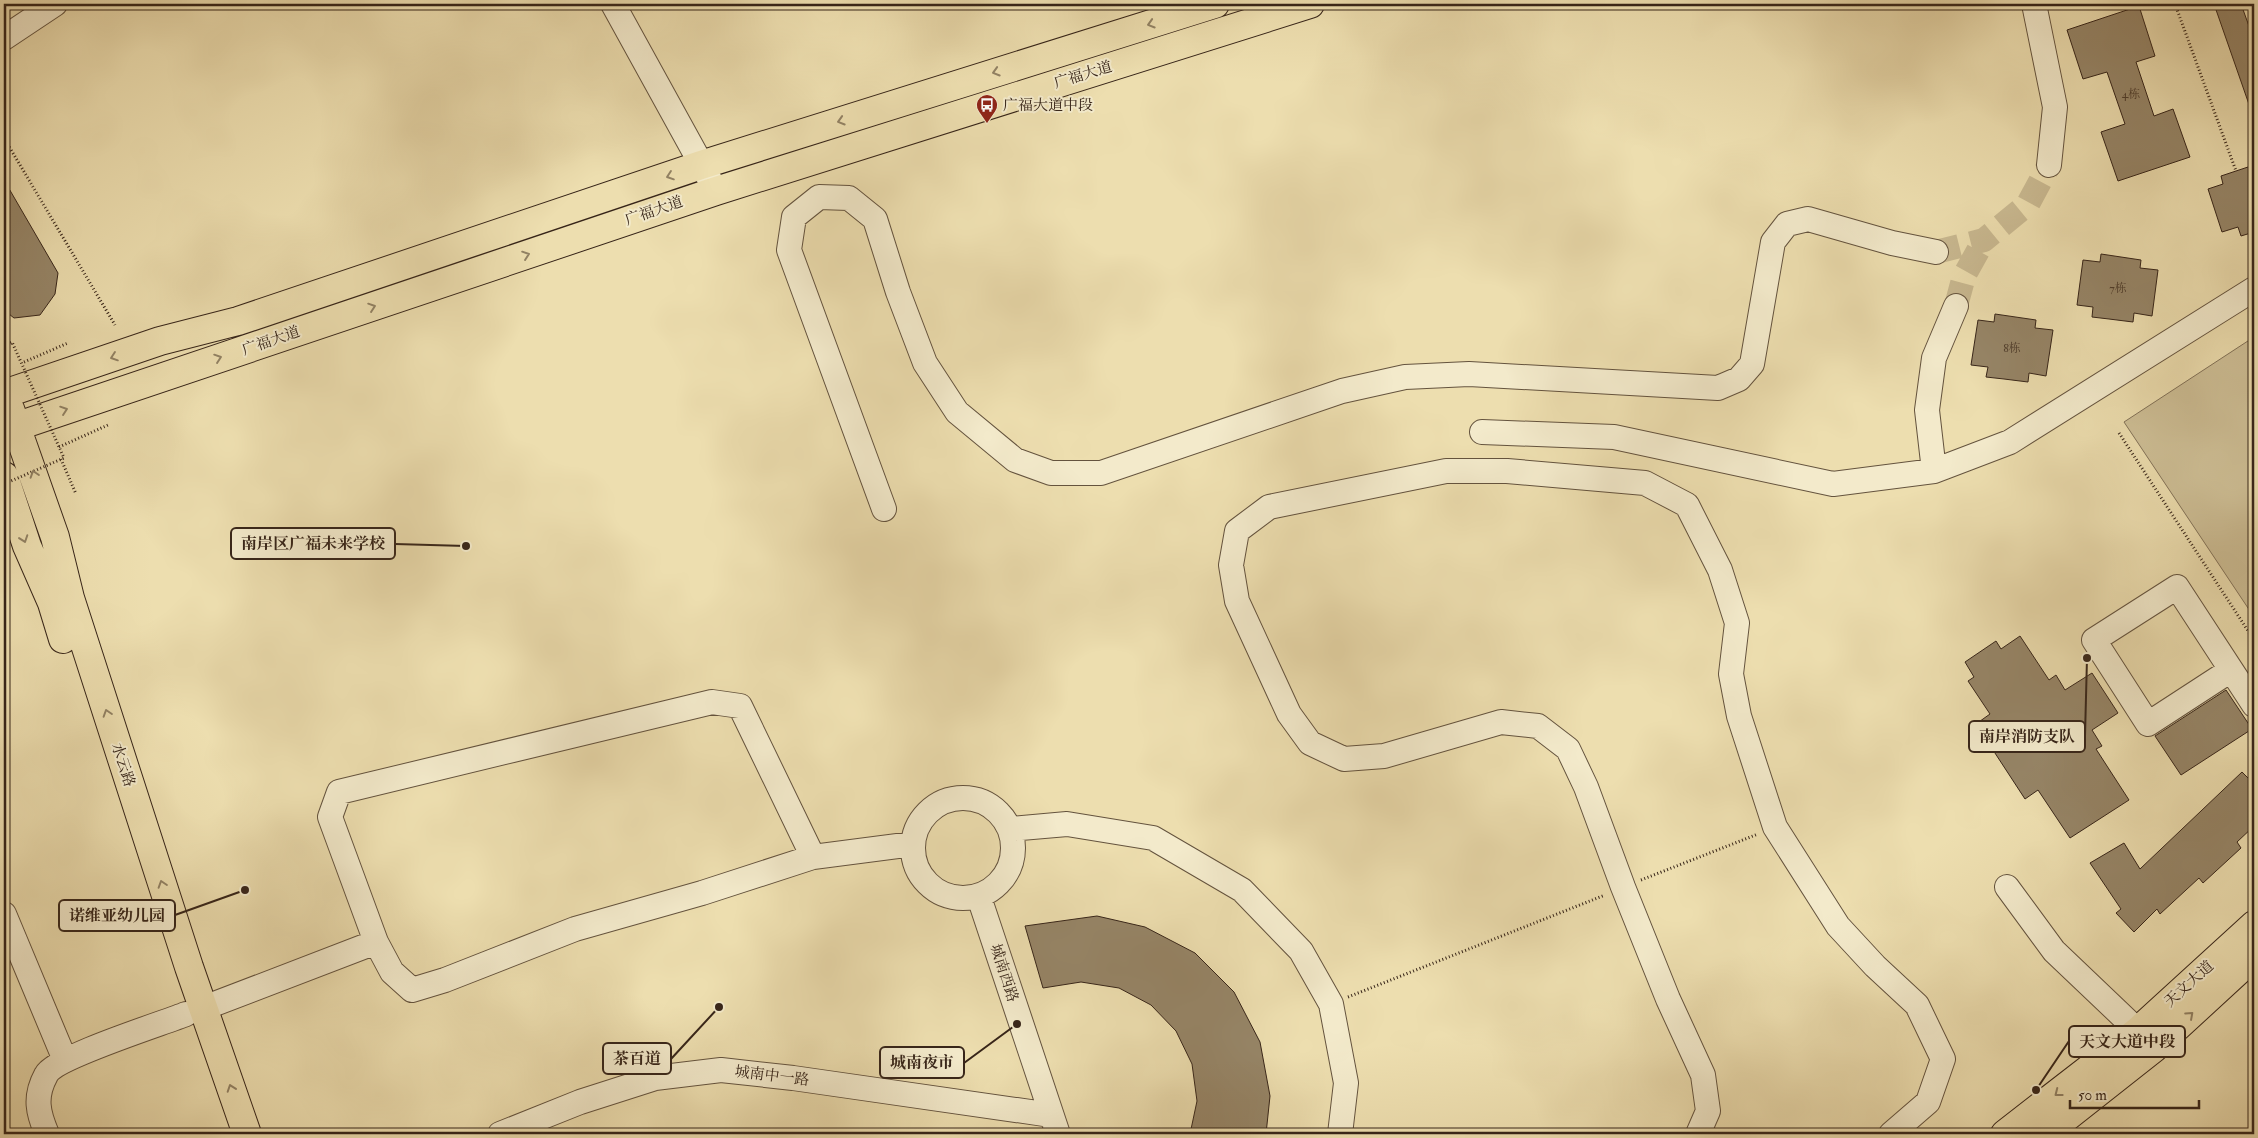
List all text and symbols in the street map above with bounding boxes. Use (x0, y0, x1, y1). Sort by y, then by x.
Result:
one-way arrow (1148, 18, 1156, 28)
street label: 广福大道 (1052, 57, 1114, 93)
one-way arrow (993, 67, 1001, 77)
house number: 4栋 (2122, 87, 2140, 102)
bus stop icon: 广福大道中段 (975, 93, 999, 124)
place label: 广福大道中段 (1003, 96, 1093, 115)
one-way arrow (838, 115, 846, 125)
one-way arrow (666, 170, 675, 180)
street label: 广福大道 (623, 192, 685, 230)
one-way arrow (521, 251, 530, 261)
house number: 7栋 (2109, 281, 2127, 296)
one-way arrow (367, 302, 375, 312)
street label: 广福大道 (240, 322, 302, 360)
house number: 8栋 (2003, 341, 2021, 356)
one-way arrow (110, 351, 118, 361)
one-way arrow (213, 354, 221, 364)
one-way arrow (59, 406, 67, 416)
one-way arrow (30, 470, 40, 479)
callout: 南岸区广福未来学校 (231, 528, 395, 559)
text: 南岸区广福未来学校 (241, 534, 385, 554)
one-way arrow (19, 535, 29, 543)
one-way arrow (103, 709, 113, 718)
callout: 南岸消防支队 (1969, 721, 2085, 752)
text: 南岸消防支队 (1979, 727, 2075, 747)
street label: 水云路 (107, 741, 139, 789)
one-way arrow (158, 881, 168, 889)
callout: 诺维亚幼儿园 (59, 900, 175, 931)
text: 诺维亚幼儿园 (69, 906, 165, 926)
street label: 城南西路 (986, 942, 1022, 1004)
street label: 天文大道 (2160, 957, 2218, 1011)
one-way arrow (2185, 1012, 2194, 1021)
callout: 天文大道中段 (2069, 1026, 2185, 1057)
text: 天文大道中段 (2079, 1032, 2176, 1052)
callout: 茶百道 (603, 1043, 671, 1074)
callout: 城南夜市 (880, 1047, 964, 1078)
text: 茶百道 (613, 1049, 661, 1069)
text: 城南夜市 (890, 1053, 954, 1073)
street label: 城南中一路 (734, 1062, 810, 1090)
scale bar (2070, 1078, 2199, 1110)
one-way arrow (227, 1084, 237, 1093)
text: 50 m (2078, 1086, 2107, 1105)
one-way arrow (2055, 1088, 2064, 1096)

